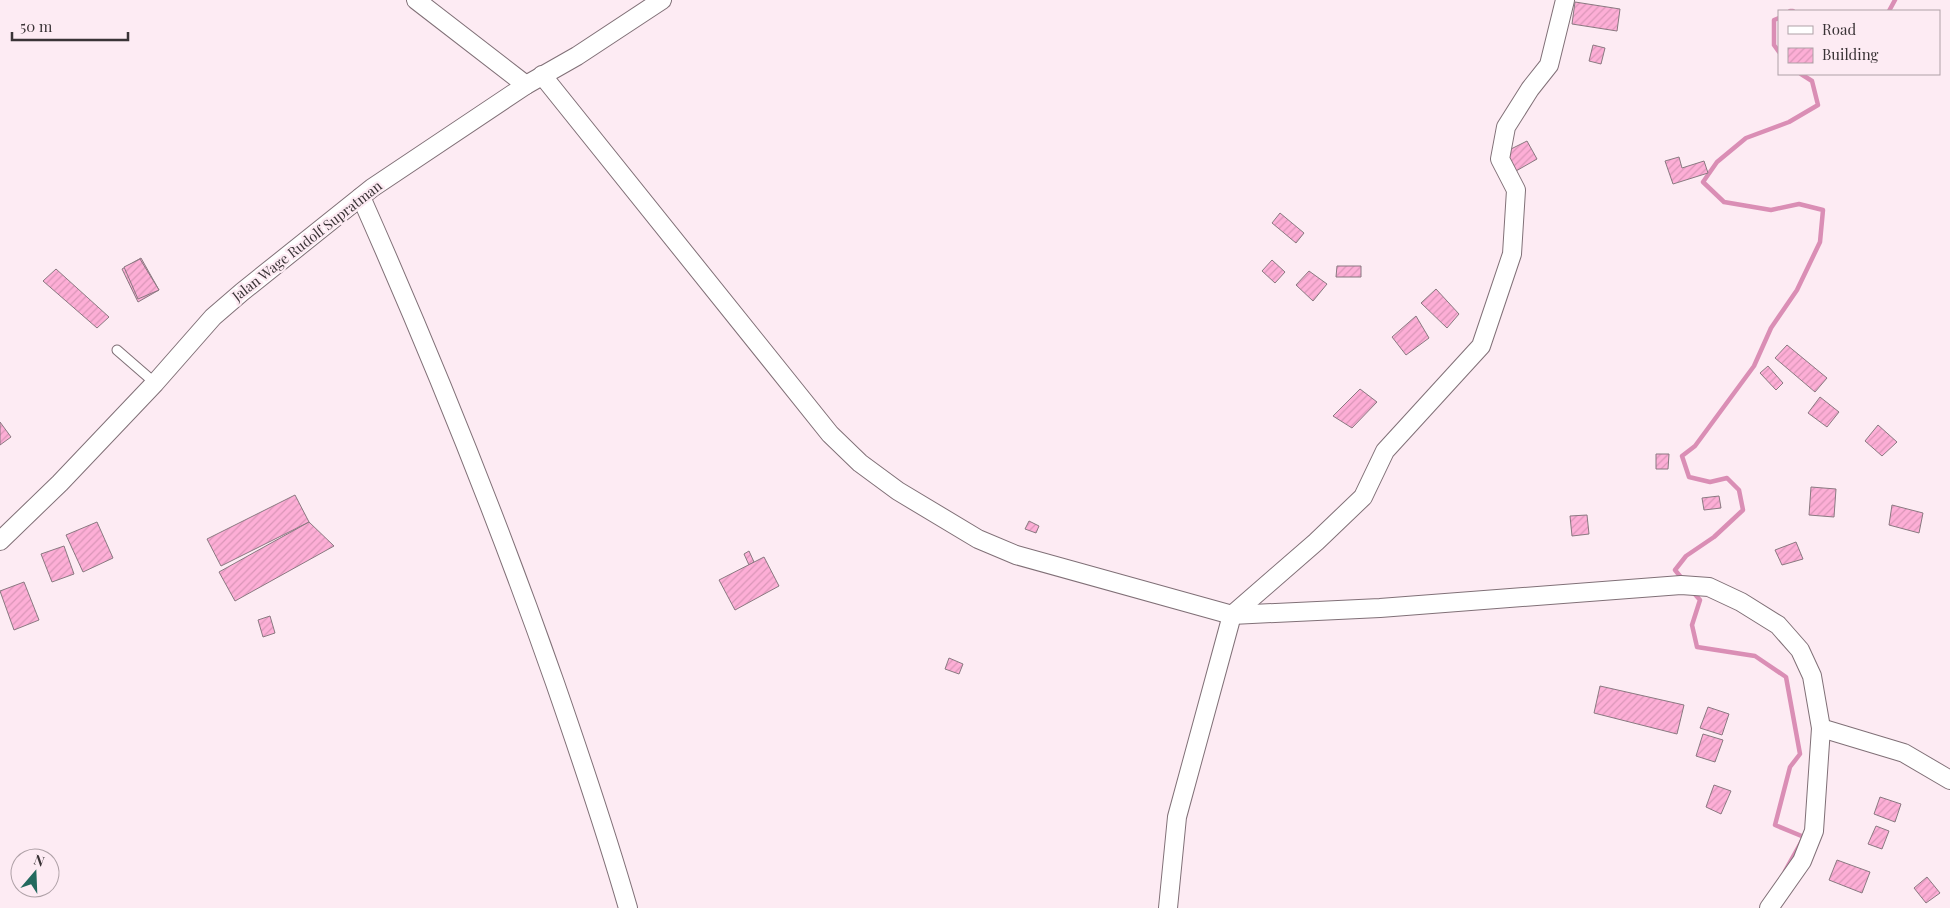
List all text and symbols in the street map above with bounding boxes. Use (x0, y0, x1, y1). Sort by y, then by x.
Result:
scale bar (12, 10, 129, 42)
legend (1778, 10, 1940, 75)
text: 50 m (20, 16, 53, 36)
text: Road (1822, 19, 1856, 39)
text: Building (1822, 44, 1879, 64)
street label: Jalan Wage Rudolf Supratman (227, 176, 386, 306)
north arrow (10, 848, 60, 898)
text: N (32, 850, 47, 871)

